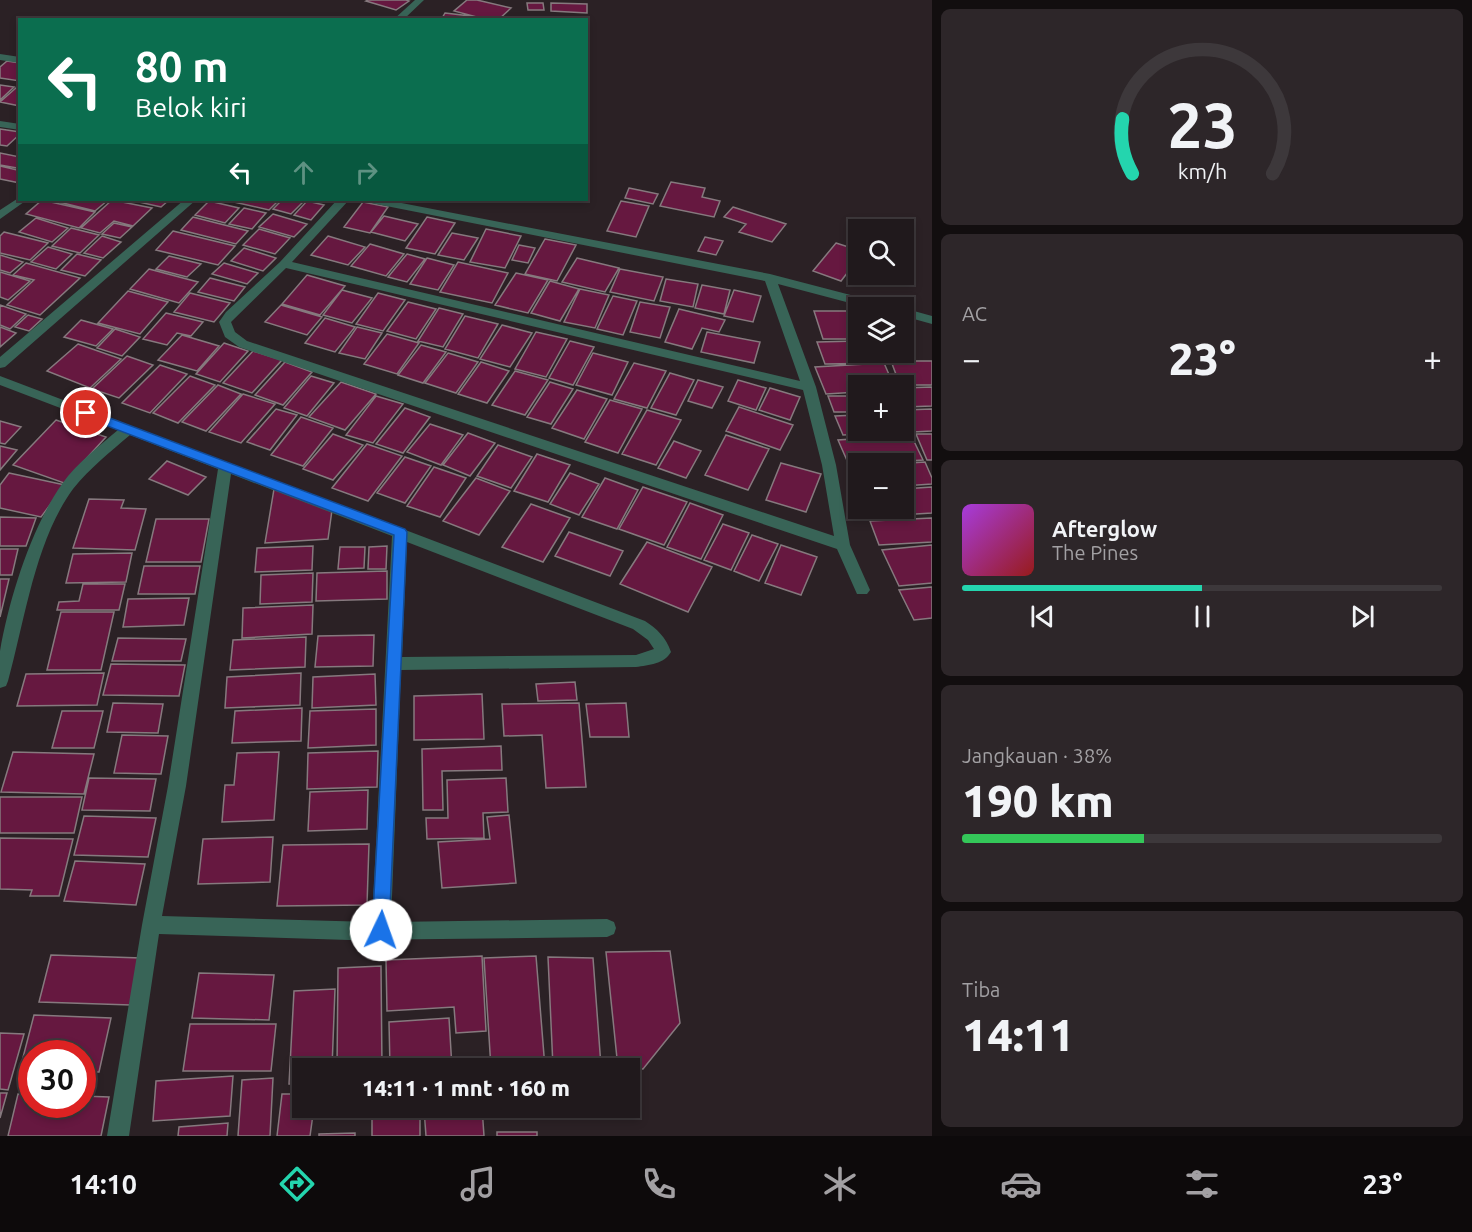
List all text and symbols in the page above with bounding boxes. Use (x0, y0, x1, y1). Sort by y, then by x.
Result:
icon: left (36, 42, 114, 120)
text: 80 m (135, 43, 229, 90)
text: 23 (1167, 90, 1237, 160)
text: Belok kiri (135, 92, 247, 122)
icon: left (224, 156, 257, 189)
icon: ahead (287, 156, 320, 189)
icon: right (350, 156, 383, 189)
text: km/h (1177, 160, 1227, 184)
map controls (848, 219, 914, 519)
button: search (848, 219, 914, 285)
button: layers (848, 297, 914, 363)
text: AC (962, 302, 987, 325)
text: 23° (1168, 333, 1236, 384)
text: − (962, 340, 981, 377)
text: + (1423, 340, 1442, 377)
button: + (848, 375, 914, 441)
pin (60, 387, 111, 438)
icon: arrive (69, 396, 102, 429)
button: − (848, 453, 914, 519)
text: Afterglow (1052, 516, 1157, 541)
text: The Pines (1052, 541, 1138, 564)
icon: previous (1026, 600, 1059, 633)
icon: pause (1186, 600, 1219, 633)
icon: next (1346, 600, 1379, 633)
text: Jangkauan · 38% (962, 744, 1112, 767)
text: 190 km (962, 775, 1114, 826)
position arrow (349, 898, 413, 962)
text: Tiba (962, 978, 1000, 1001)
text: 14:11 (962, 1009, 1075, 1060)
speed limit sign: 30 (18, 1040, 96, 1118)
text: 14:11 · 1 mnt · 160 m (362, 1075, 570, 1100)
icon: directions (276, 1163, 318, 1205)
icon: music (457, 1163, 499, 1205)
icon: phone (638, 1163, 680, 1205)
icon: climate (819, 1163, 861, 1205)
icon: car (1000, 1163, 1042, 1205)
icon: filters (1181, 1163, 1223, 1205)
text: 14:10 (70, 1169, 137, 1199)
text: 23° (1362, 1169, 1402, 1199)

